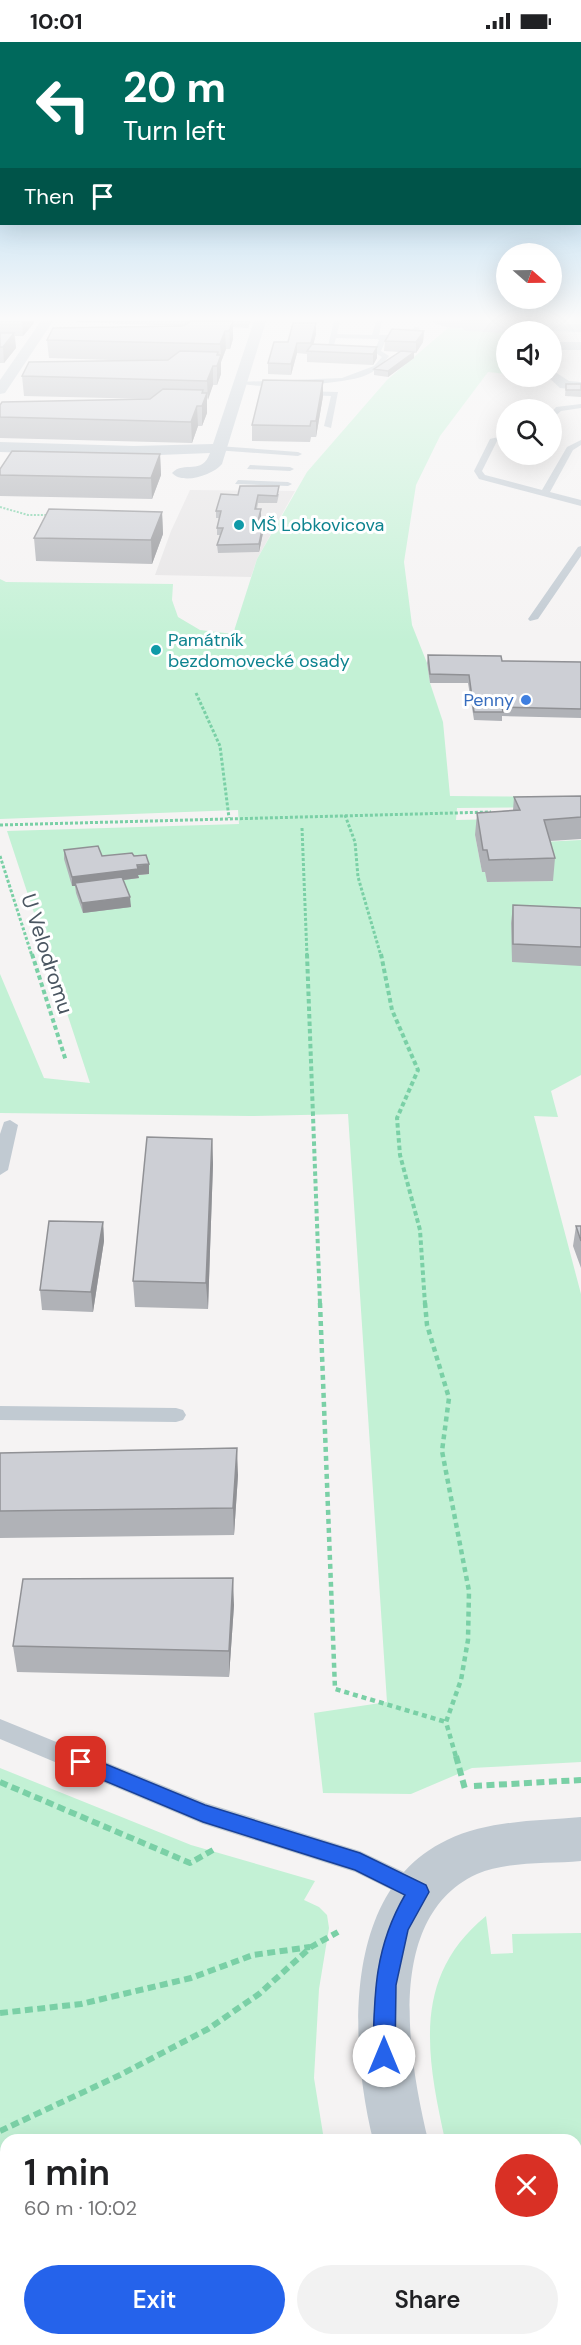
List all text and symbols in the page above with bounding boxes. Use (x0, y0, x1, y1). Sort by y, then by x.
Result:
text: 10:01 (30, 7, 83, 36)
text: 20 m (123, 60, 226, 115)
icon: left (24, 66, 102, 144)
text: Turn left (123, 113, 226, 148)
icon: arrive (86, 180, 119, 213)
text: Then (24, 182, 74, 211)
north arrow (496, 243, 562, 309)
map controls (496, 243, 562, 465)
button: sound (496, 321, 562, 387)
button: search (496, 399, 562, 465)
place label: MŠ Lobkovicova (251, 513, 384, 537)
marker: MŠ Lobkovicova (232, 518, 246, 532)
place label: Památník bezdomovecké osady (168, 628, 350, 673)
marker: Památník bezdomovecké osady (149, 643, 163, 657)
place label: Penny (463, 688, 514, 712)
marker: Penny (519, 693, 533, 707)
street label: U Velodromu (14, 890, 80, 1018)
pin (55, 1736, 106, 1787)
icon: arrive (64, 1745, 97, 1778)
position arrow (352, 2024, 416, 2088)
text: 1 min (24, 2149, 110, 2196)
button: close (495, 2154, 558, 2217)
text: 60 m · 10:02 (24, 2195, 137, 2221)
button: Exit (24, 2265, 285, 2334)
button: Share (297, 2265, 558, 2334)

